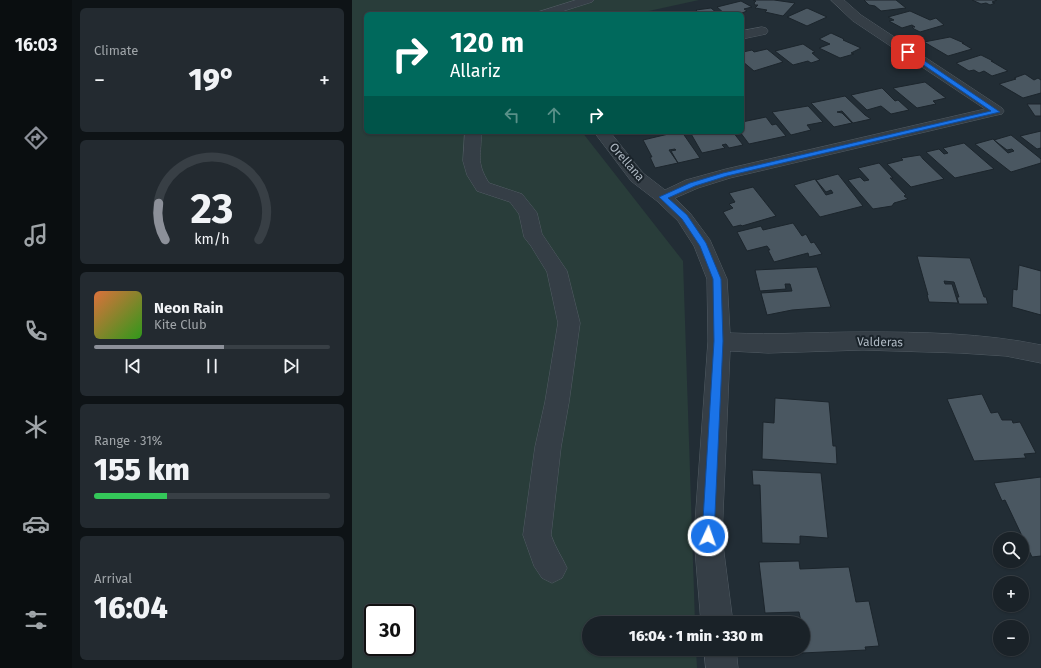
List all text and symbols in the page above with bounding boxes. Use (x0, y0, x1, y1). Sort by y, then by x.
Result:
text: 120 m (450, 26, 524, 59)
icon: right (384, 28, 436, 80)
text: 16:03 (15, 34, 57, 56)
pin (891, 35, 925, 69)
icon: arrive (897, 41, 919, 63)
text: Climate (94, 43, 138, 58)
text: Allariz (450, 60, 500, 82)
text: 19° (189, 62, 235, 98)
text: − (94, 67, 105, 94)
text: + (319, 67, 330, 94)
icon: left (501, 104, 523, 126)
icon: ahead (543, 104, 565, 126)
icon: right (585, 104, 607, 126)
icon: directions (22, 124, 50, 152)
street label: Orellana (607, 140, 647, 184)
text: 23 (191, 184, 233, 234)
icon: music (22, 221, 50, 249)
text: km/h (194, 231, 230, 248)
text: Neon Rain (154, 299, 223, 317)
icon: phone (22, 317, 50, 345)
text: Kite Club (154, 317, 207, 332)
street label: Valderas (857, 335, 904, 349)
icon: previous (122, 355, 144, 377)
icon: pause (201, 355, 223, 377)
icon: next (280, 355, 302, 377)
icon: climate (22, 413, 50, 441)
text: Range · 31% (94, 433, 163, 448)
text: 155 km (94, 452, 190, 488)
icon: car (22, 510, 50, 538)
position arrow (687, 515, 729, 557)
map controls (993, 532, 1029, 656)
button: search (993, 532, 1029, 568)
text: Arrival (94, 571, 132, 586)
button: + (993, 576, 1029, 612)
text: 16:04 (94, 590, 168, 626)
speed limit sign: 30 (364, 604, 416, 656)
icon: filters (22, 606, 50, 634)
button: − (993, 620, 1029, 656)
text: 16:04 · 1 min · 330 m (629, 627, 763, 645)

